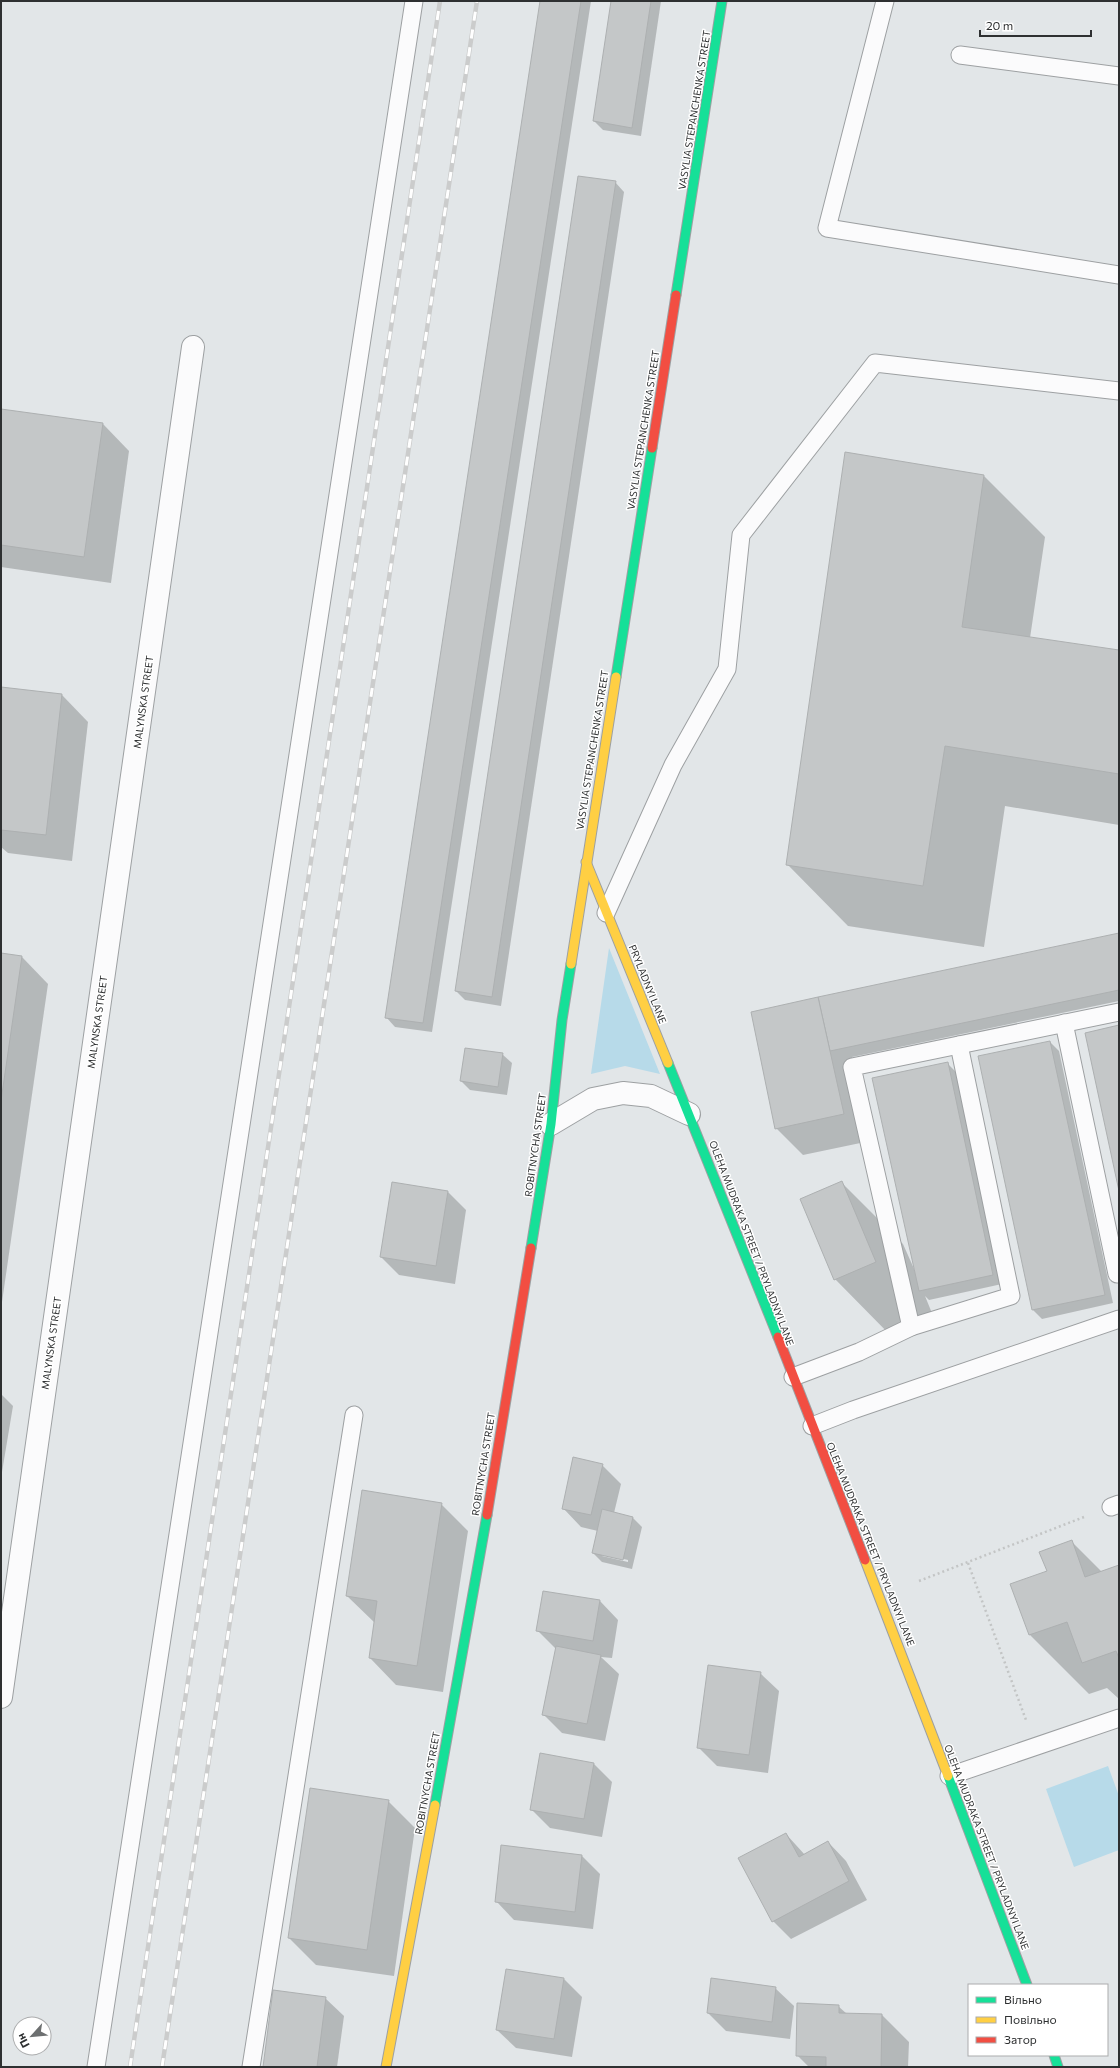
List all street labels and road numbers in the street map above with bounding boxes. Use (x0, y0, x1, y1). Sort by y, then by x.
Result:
street label: VASYLIA STEPANCHENKA STREET (675, 29, 713, 191)
street label: VASYLIA STEPANCHENKA STREET (624, 349, 662, 511)
street label: MALYNSKA STREET (131, 654, 156, 749)
street label: VASYLIA STEPANCHENKA STREET (573, 669, 611, 831)
street label: PRYLADNYI LANE (627, 943, 669, 1025)
street label: MALYNSKA STREET (85, 974, 110, 1069)
street label: ROBITNYCHA STREET (522, 1092, 548, 1197)
street label: OLEHA MUDRAKA STREET / PRYLADNYI LANE (707, 1139, 797, 1347)
street label: MALYNSKA STREET (39, 1295, 64, 1390)
street label: ROBITNYCHA STREET (469, 1411, 497, 1516)
street label: OLEHA MUDRAKA STREET / PRYLADNYI LANE (824, 1440, 918, 1648)
street label: ROBITNYCHA STREET (412, 1730, 442, 1835)
street label: OLEHA MUDRAKA STREET / PRYLADNYI LANE (942, 1743, 1032, 1951)

